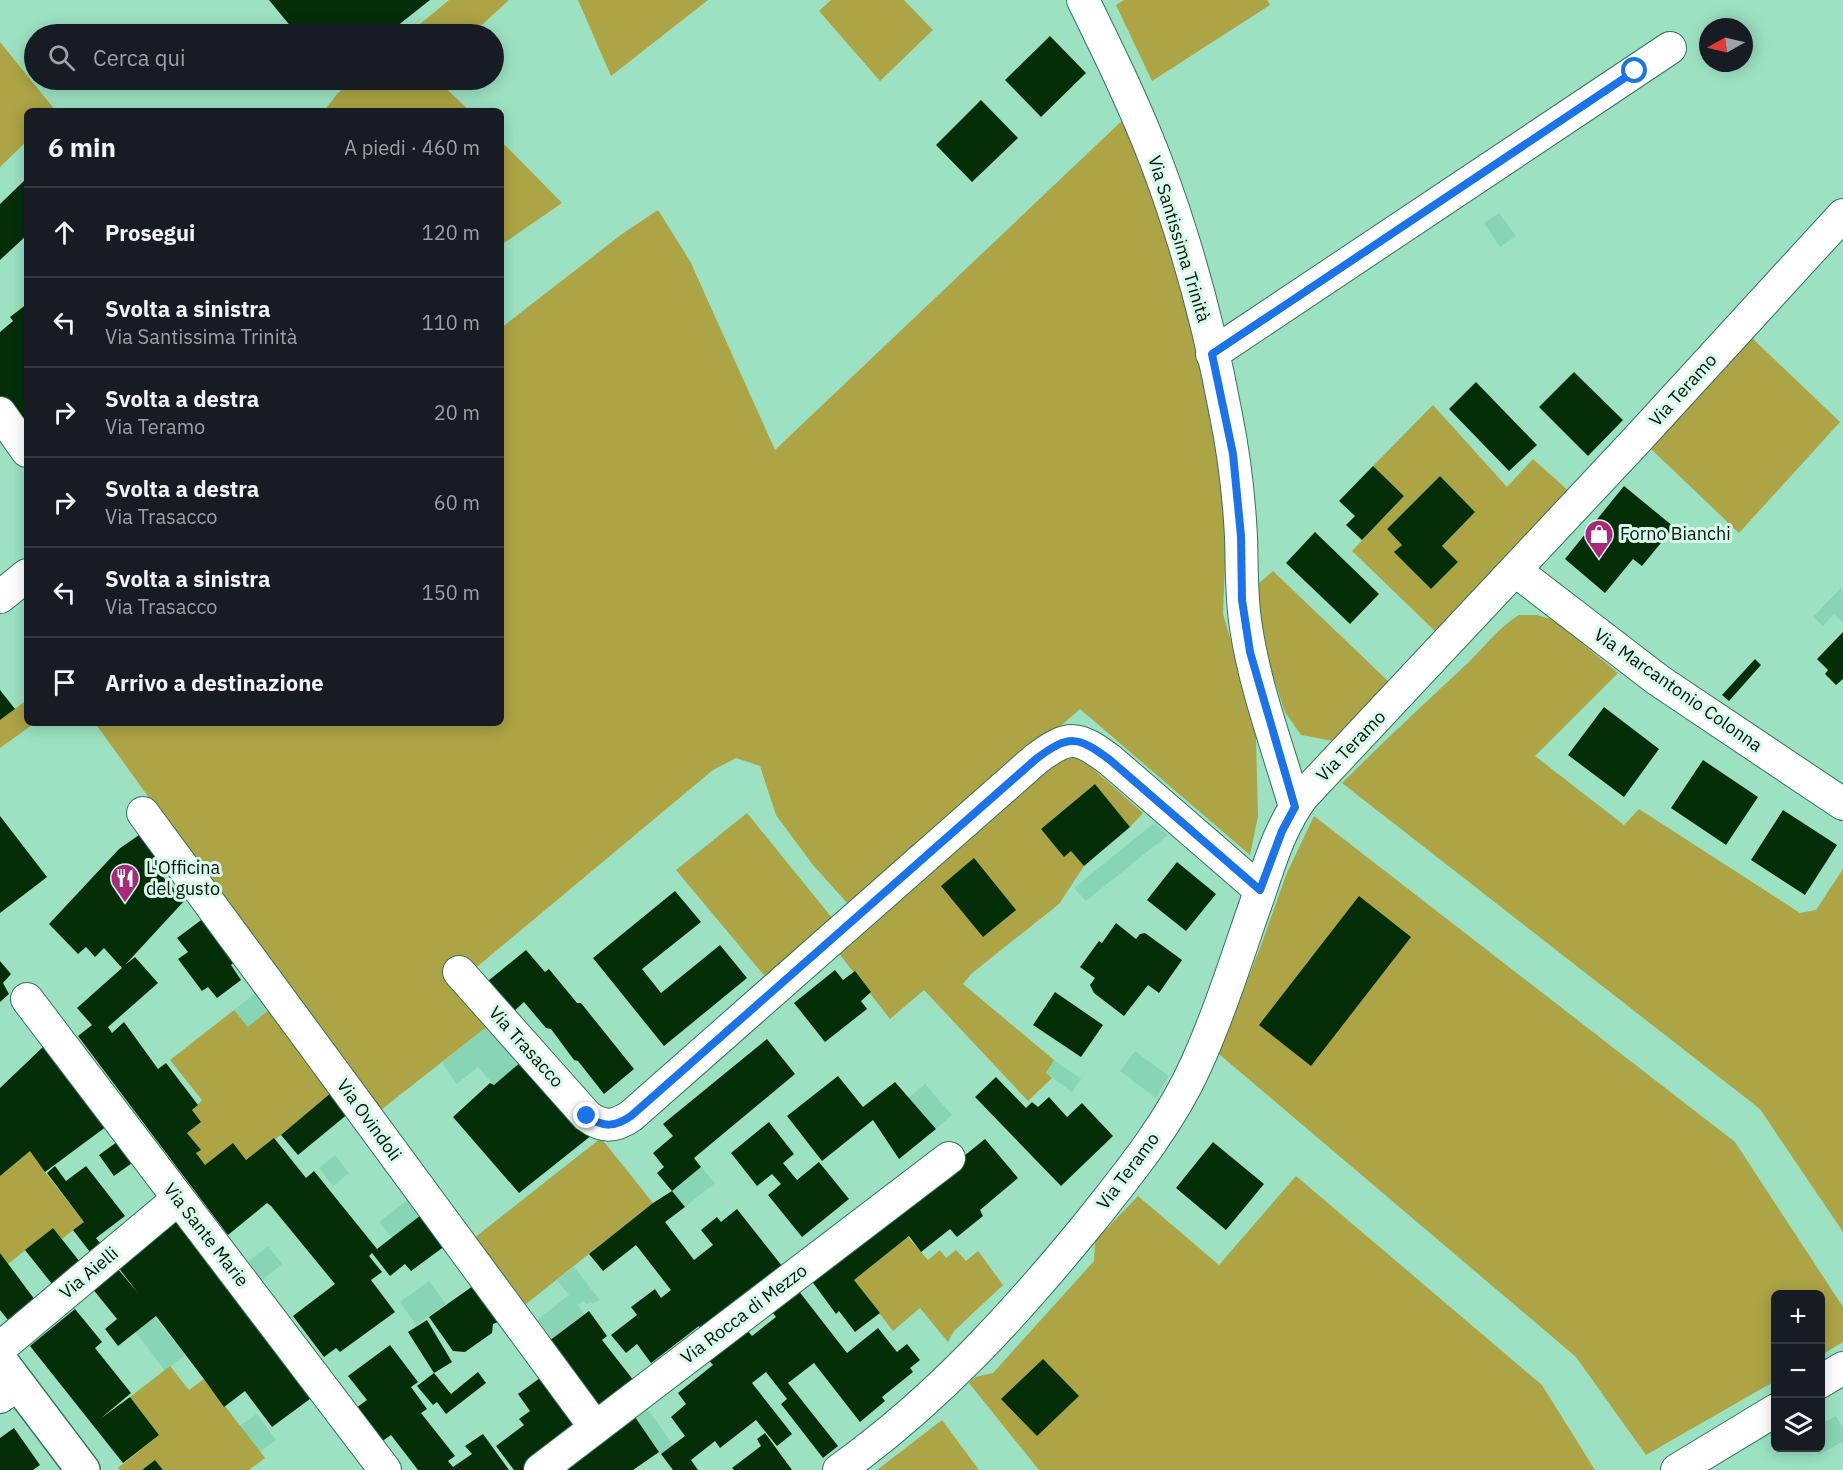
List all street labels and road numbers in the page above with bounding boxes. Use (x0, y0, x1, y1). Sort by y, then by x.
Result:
street label: Via Santissima Trinità (1143, 153, 1216, 325)
street label: Via Teramo (1644, 348, 1721, 431)
street label: Via Marcantonio Colonna (1590, 623, 1767, 757)
street label: Via Teramo (1311, 705, 1390, 786)
street label: Via Trasacco (484, 1001, 569, 1092)
street label: Via Ovindoli (332, 1074, 407, 1165)
street label: Via Teramo (1091, 1128, 1164, 1214)
street label: Via Sante Marie (159, 1178, 254, 1291)
street label: Via Aielli (55, 1241, 123, 1304)
street label: Via Rocca di Mezzo (676, 1258, 812, 1369)

